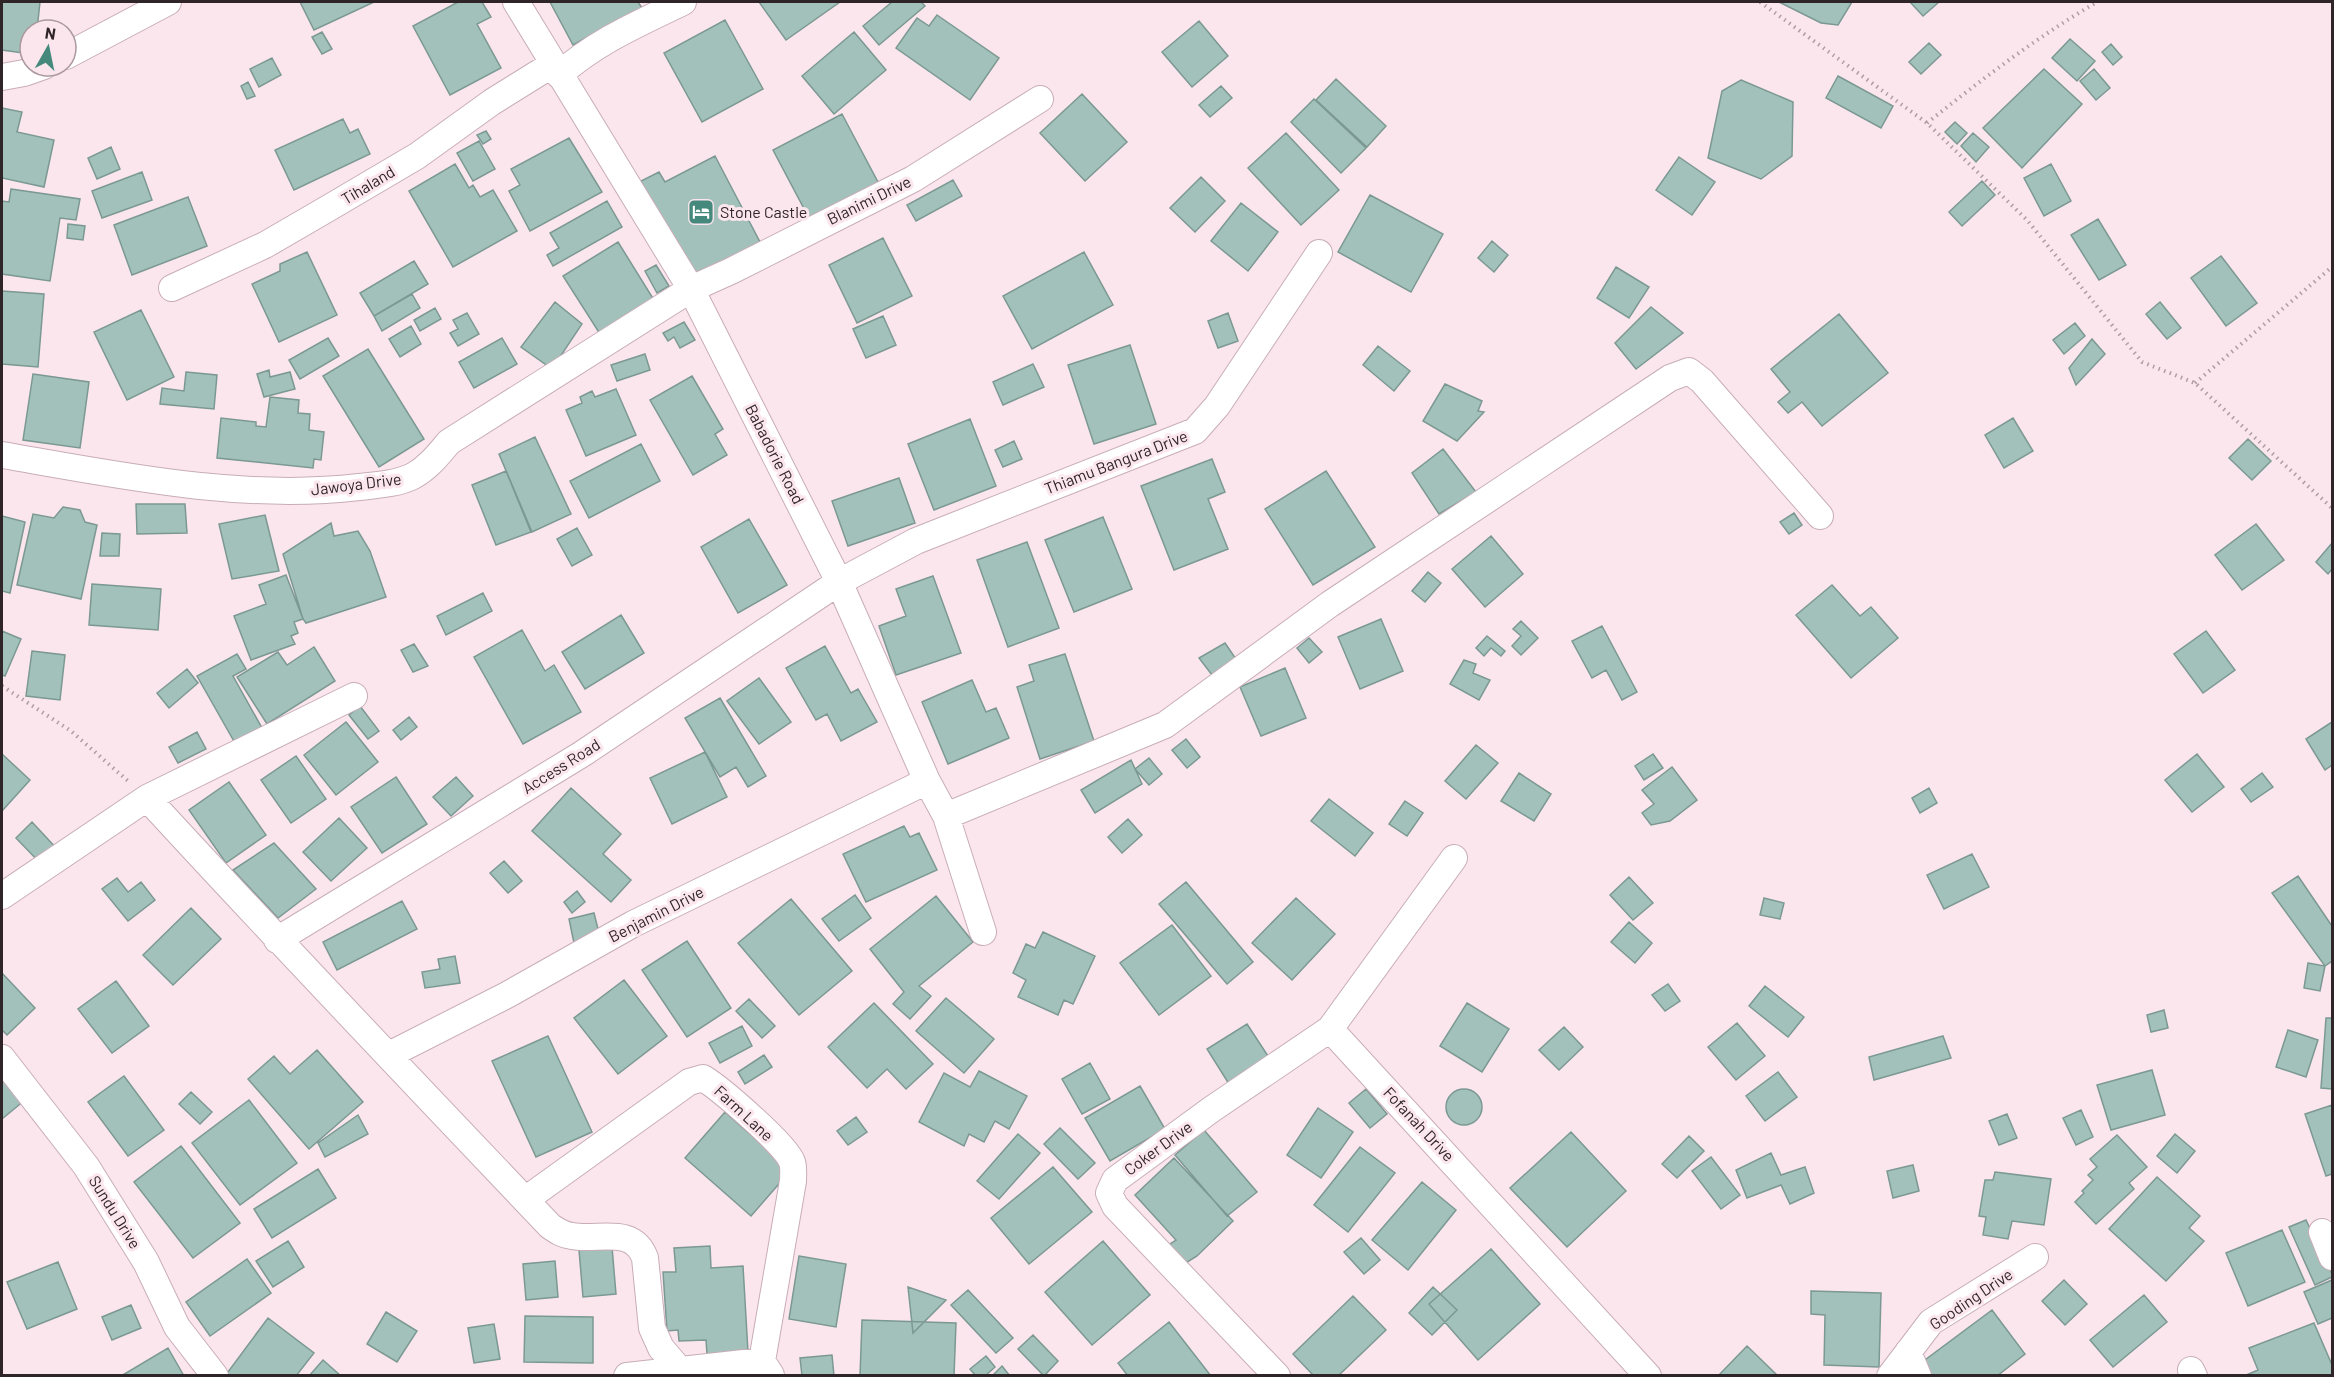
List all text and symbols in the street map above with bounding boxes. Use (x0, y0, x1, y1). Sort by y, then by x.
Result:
north arrow (18, 18, 78, 78)
text: N (44, 22, 57, 43)
street label: Tihaland (338, 161, 398, 208)
street label: Blanimi Drive (824, 171, 914, 228)
hotel icon: Stone Castle (686, 197, 716, 227)
place label: Stone Castle (720, 202, 807, 221)
street label: Babadorie Road (742, 401, 809, 507)
street label: Thiamu Bangura Drive (1042, 425, 1190, 498)
street label: Jawoya Drive (310, 469, 402, 498)
street label: Access Road (518, 734, 603, 797)
street label: Benjamin Drive (605, 881, 706, 946)
street label: Farm Lane (711, 1081, 778, 1145)
street label: Fofanah Drive (1380, 1082, 1459, 1165)
street label: Coker Drive (1120, 1117, 1195, 1179)
street label: Sundu Drive (85, 1172, 145, 1252)
street label: Gooding Drive (1926, 1264, 2016, 1333)

